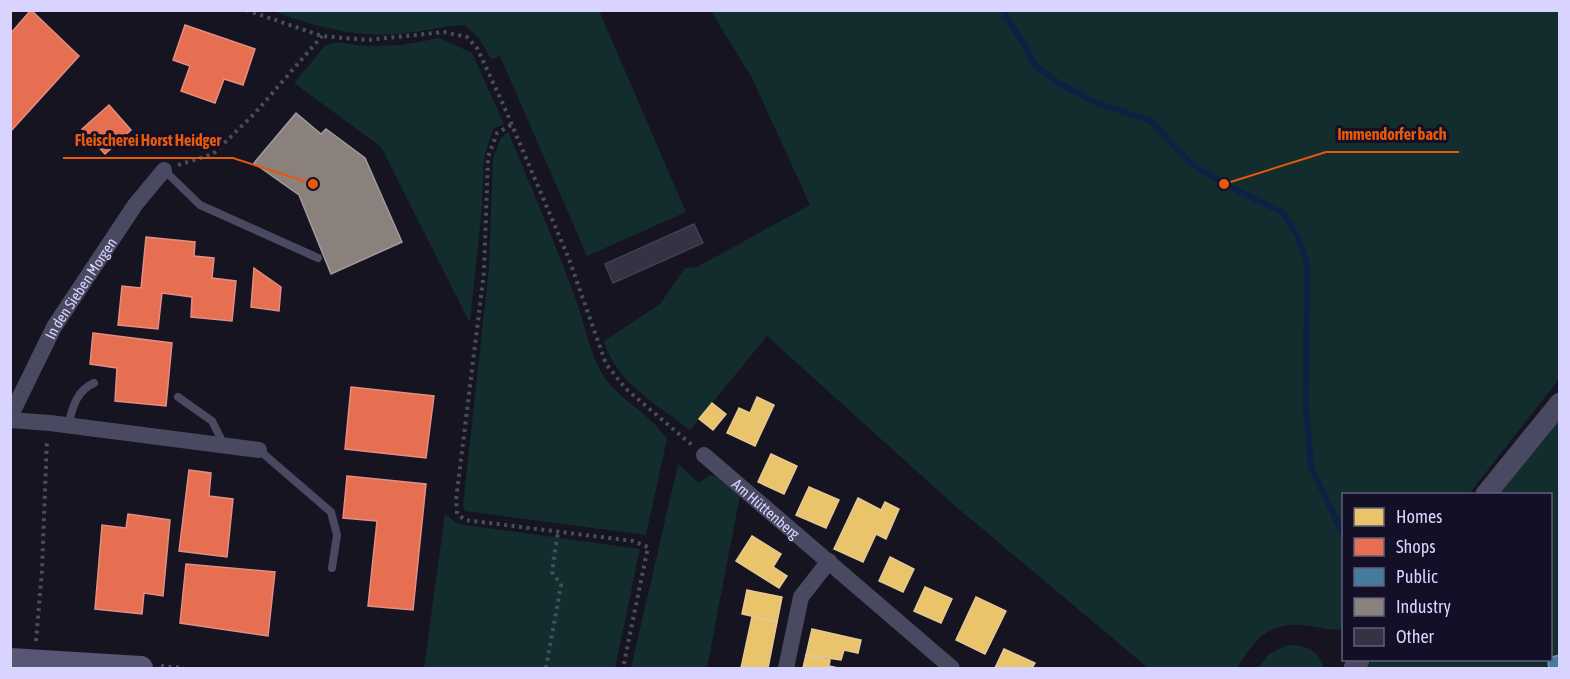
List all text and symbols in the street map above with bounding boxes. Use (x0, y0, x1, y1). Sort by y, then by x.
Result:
callout: Immendorfer bach (1326, 118, 1459, 152)
callout: Fleischerei Horst Heidger (63, 124, 233, 158)
text: Immendorfer bach (1337, 125, 1447, 143)
text: Fleischerei Horst Heidger (75, 131, 221, 149)
street label: In den Sieben Morgen (41, 234, 120, 342)
street label: Am Hüttenberg (729, 475, 804, 542)
legend (1342, 493, 1552, 661)
text: Homes (1396, 506, 1442, 527)
text: Shops (1396, 536, 1436, 557)
text: Public (1396, 566, 1438, 587)
text: Industry (1396, 596, 1451, 617)
text: Other (1396, 626, 1435, 647)

